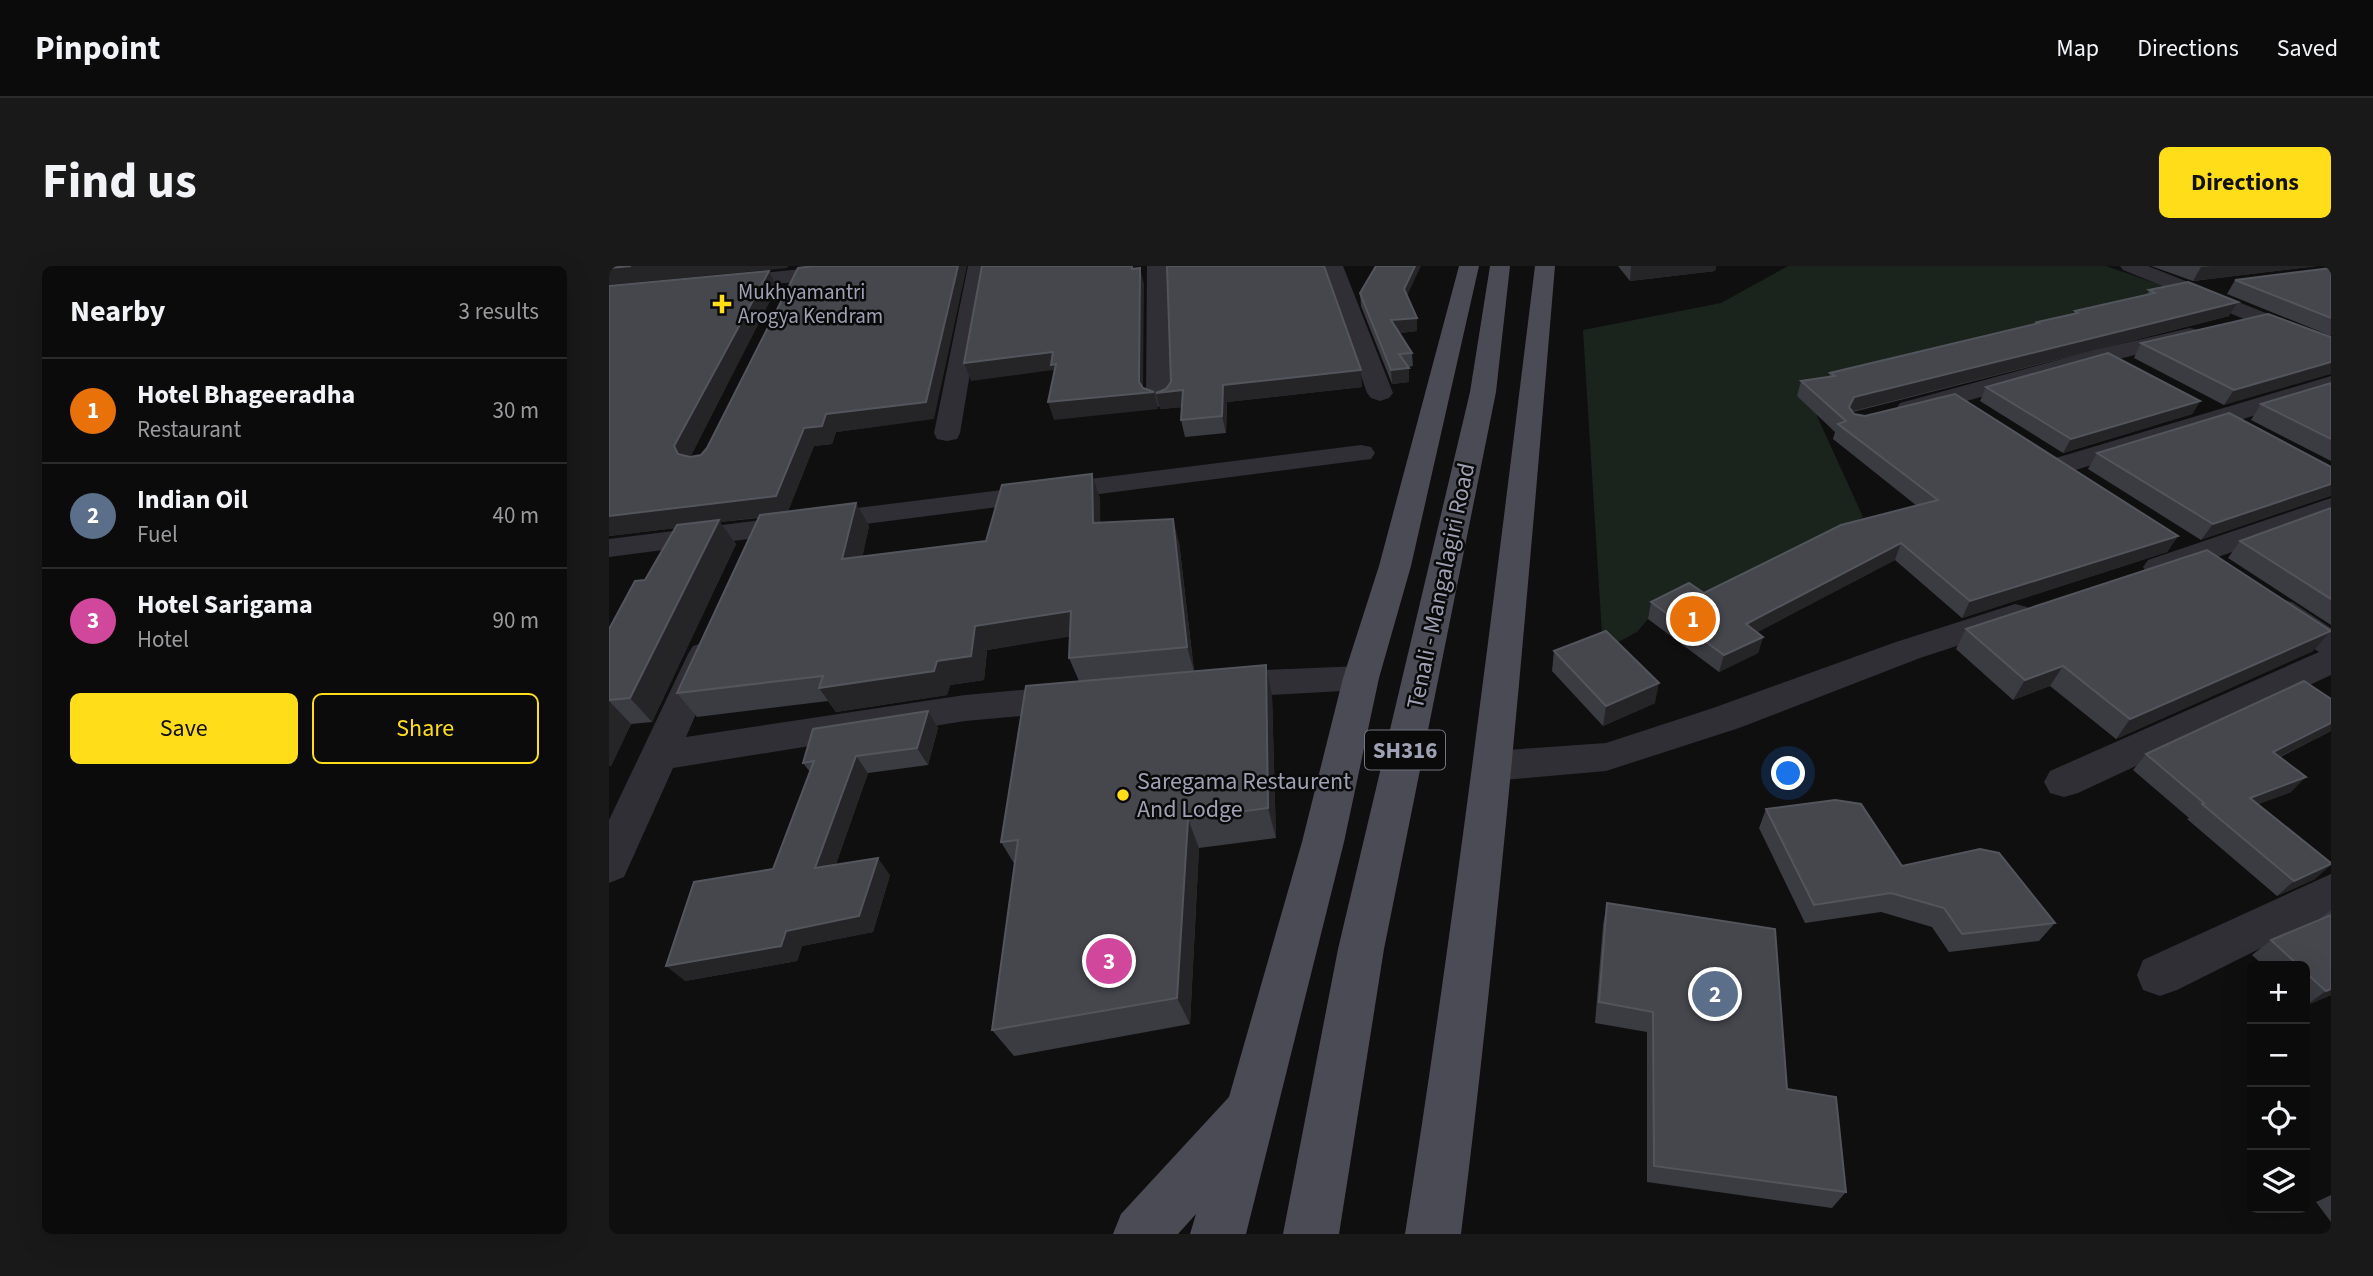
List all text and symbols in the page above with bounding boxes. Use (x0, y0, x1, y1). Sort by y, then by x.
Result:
text: Pinpoint (35, 25, 161, 72)
text: Map (2056, 31, 2099, 66)
text: Directions (2137, 31, 2239, 66)
text: Saved (2277, 31, 2338, 66)
text: Find us (42, 147, 197, 217)
button: Directions (2159, 147, 2331, 218)
place label: Mukhyamantri Arogya Kendram (738, 277, 883, 331)
text: Nearby (70, 290, 165, 333)
marker: Mukhyamantri Arogya Kendram (712, 294, 732, 314)
text: 3 results (459, 295, 539, 328)
text: Hotel Bhageeradha (137, 376, 355, 413)
text: 1 (87, 394, 99, 427)
text: 30 m (492, 394, 539, 427)
text: Restaurant (137, 413, 241, 446)
street label: Tenali - Mangalagiri Road (1398, 460, 1484, 712)
text: Indian Oil (137, 481, 248, 518)
text: 2 (87, 499, 99, 532)
text: 40 m (492, 499, 539, 532)
text: Fuel (137, 518, 178, 551)
text: Hotel Sarigama (137, 586, 313, 623)
pin: 1 (1670, 593, 1716, 645)
text: 3 (87, 604, 99, 637)
text: 90 m (492, 604, 539, 637)
text: Hotel (137, 623, 189, 656)
button: Save (70, 693, 298, 764)
button: Share (312, 693, 539, 764)
road number: SH316 (1365, 730, 1445, 770)
your location (1771, 756, 1805, 790)
place label: Saregama Restaurent And Lodge (1137, 764, 1351, 827)
marker: Saregama Restaurent And Lodge (1115, 787, 1131, 803)
pin: 3 (1086, 935, 1132, 987)
map controls (2247, 961, 2310, 1213)
button: + (2247, 961, 2310, 1024)
pin: 2 (1692, 968, 1738, 1020)
button: − (2247, 1024, 2310, 1087)
button: locate (2247, 1087, 2310, 1150)
button: layers (2247, 1150, 2310, 1213)

